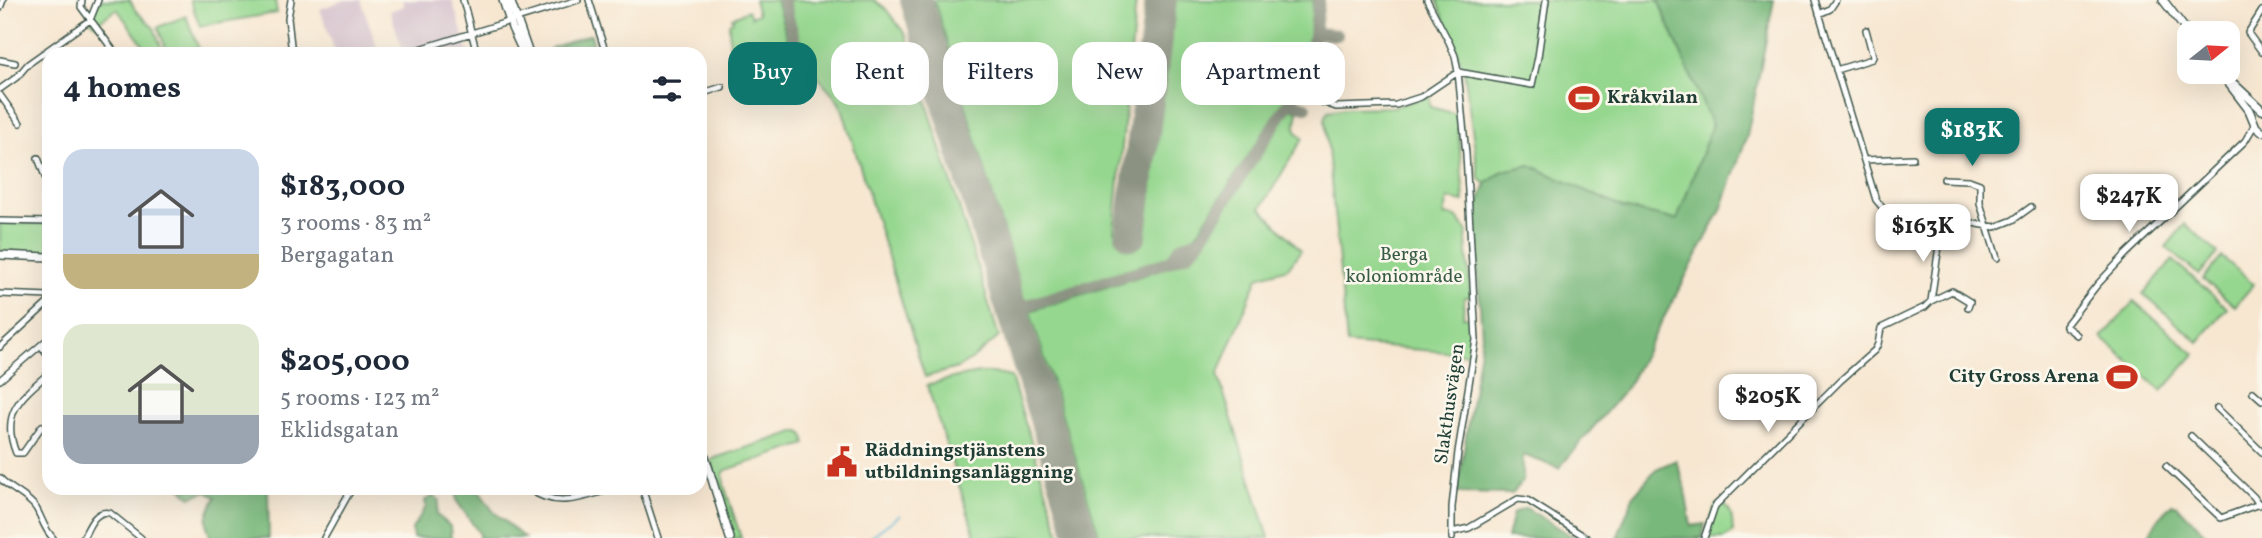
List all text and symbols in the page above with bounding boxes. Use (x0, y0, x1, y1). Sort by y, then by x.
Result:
north arrow (2177, 21, 2240, 84)
map controls (2177, 21, 2240, 84)
chip: Buy (728, 42, 817, 105)
chip: Rent (831, 42, 929, 105)
chip: Filters (943, 42, 1058, 105)
chip: New (1072, 42, 1167, 105)
chip: Apartment (1181, 42, 1345, 105)
text: 4 homes (63, 68, 181, 110)
icon: filters (648, 70, 686, 108)
sports icon: Kråkvilan (1567, 81, 1601, 115)
place label: Kråkvilan (1607, 85, 1698, 111)
pin: $183K (1923, 108, 2021, 168)
text: $183K (1941, 115, 2004, 147)
text: $183,000 (280, 166, 405, 208)
pin: $247K (2080, 174, 2178, 234)
icon: home (119, 177, 203, 261)
text: $247K (2096, 181, 2162, 213)
pin: $163K (1874, 204, 1972, 264)
text: 3 rooms · 83 m² (280, 208, 431, 240)
text: $163K (1892, 211, 1954, 243)
text: Bergagatan (280, 240, 394, 272)
park label: Berga koloniområde (1346, 242, 1462, 290)
text: $205,000 (280, 341, 410, 383)
street label: Slakthusvägen (1429, 342, 1471, 466)
icon: home (119, 352, 203, 436)
sports icon: City Gross Arena (2105, 360, 2139, 394)
place label: City Gross Arena (1949, 364, 2099, 390)
pin: $205K (1719, 374, 1817, 434)
text: $205K (1735, 381, 1801, 413)
text: 5 rooms · 123 m² (280, 383, 440, 415)
text: Eklidsgatan (280, 415, 399, 447)
place label: Räddningstjänstens utbildningsanläggning (865, 438, 1074, 486)
public building icon: Räddningstjänstens utbildningsanläggning (825, 445, 859, 479)

